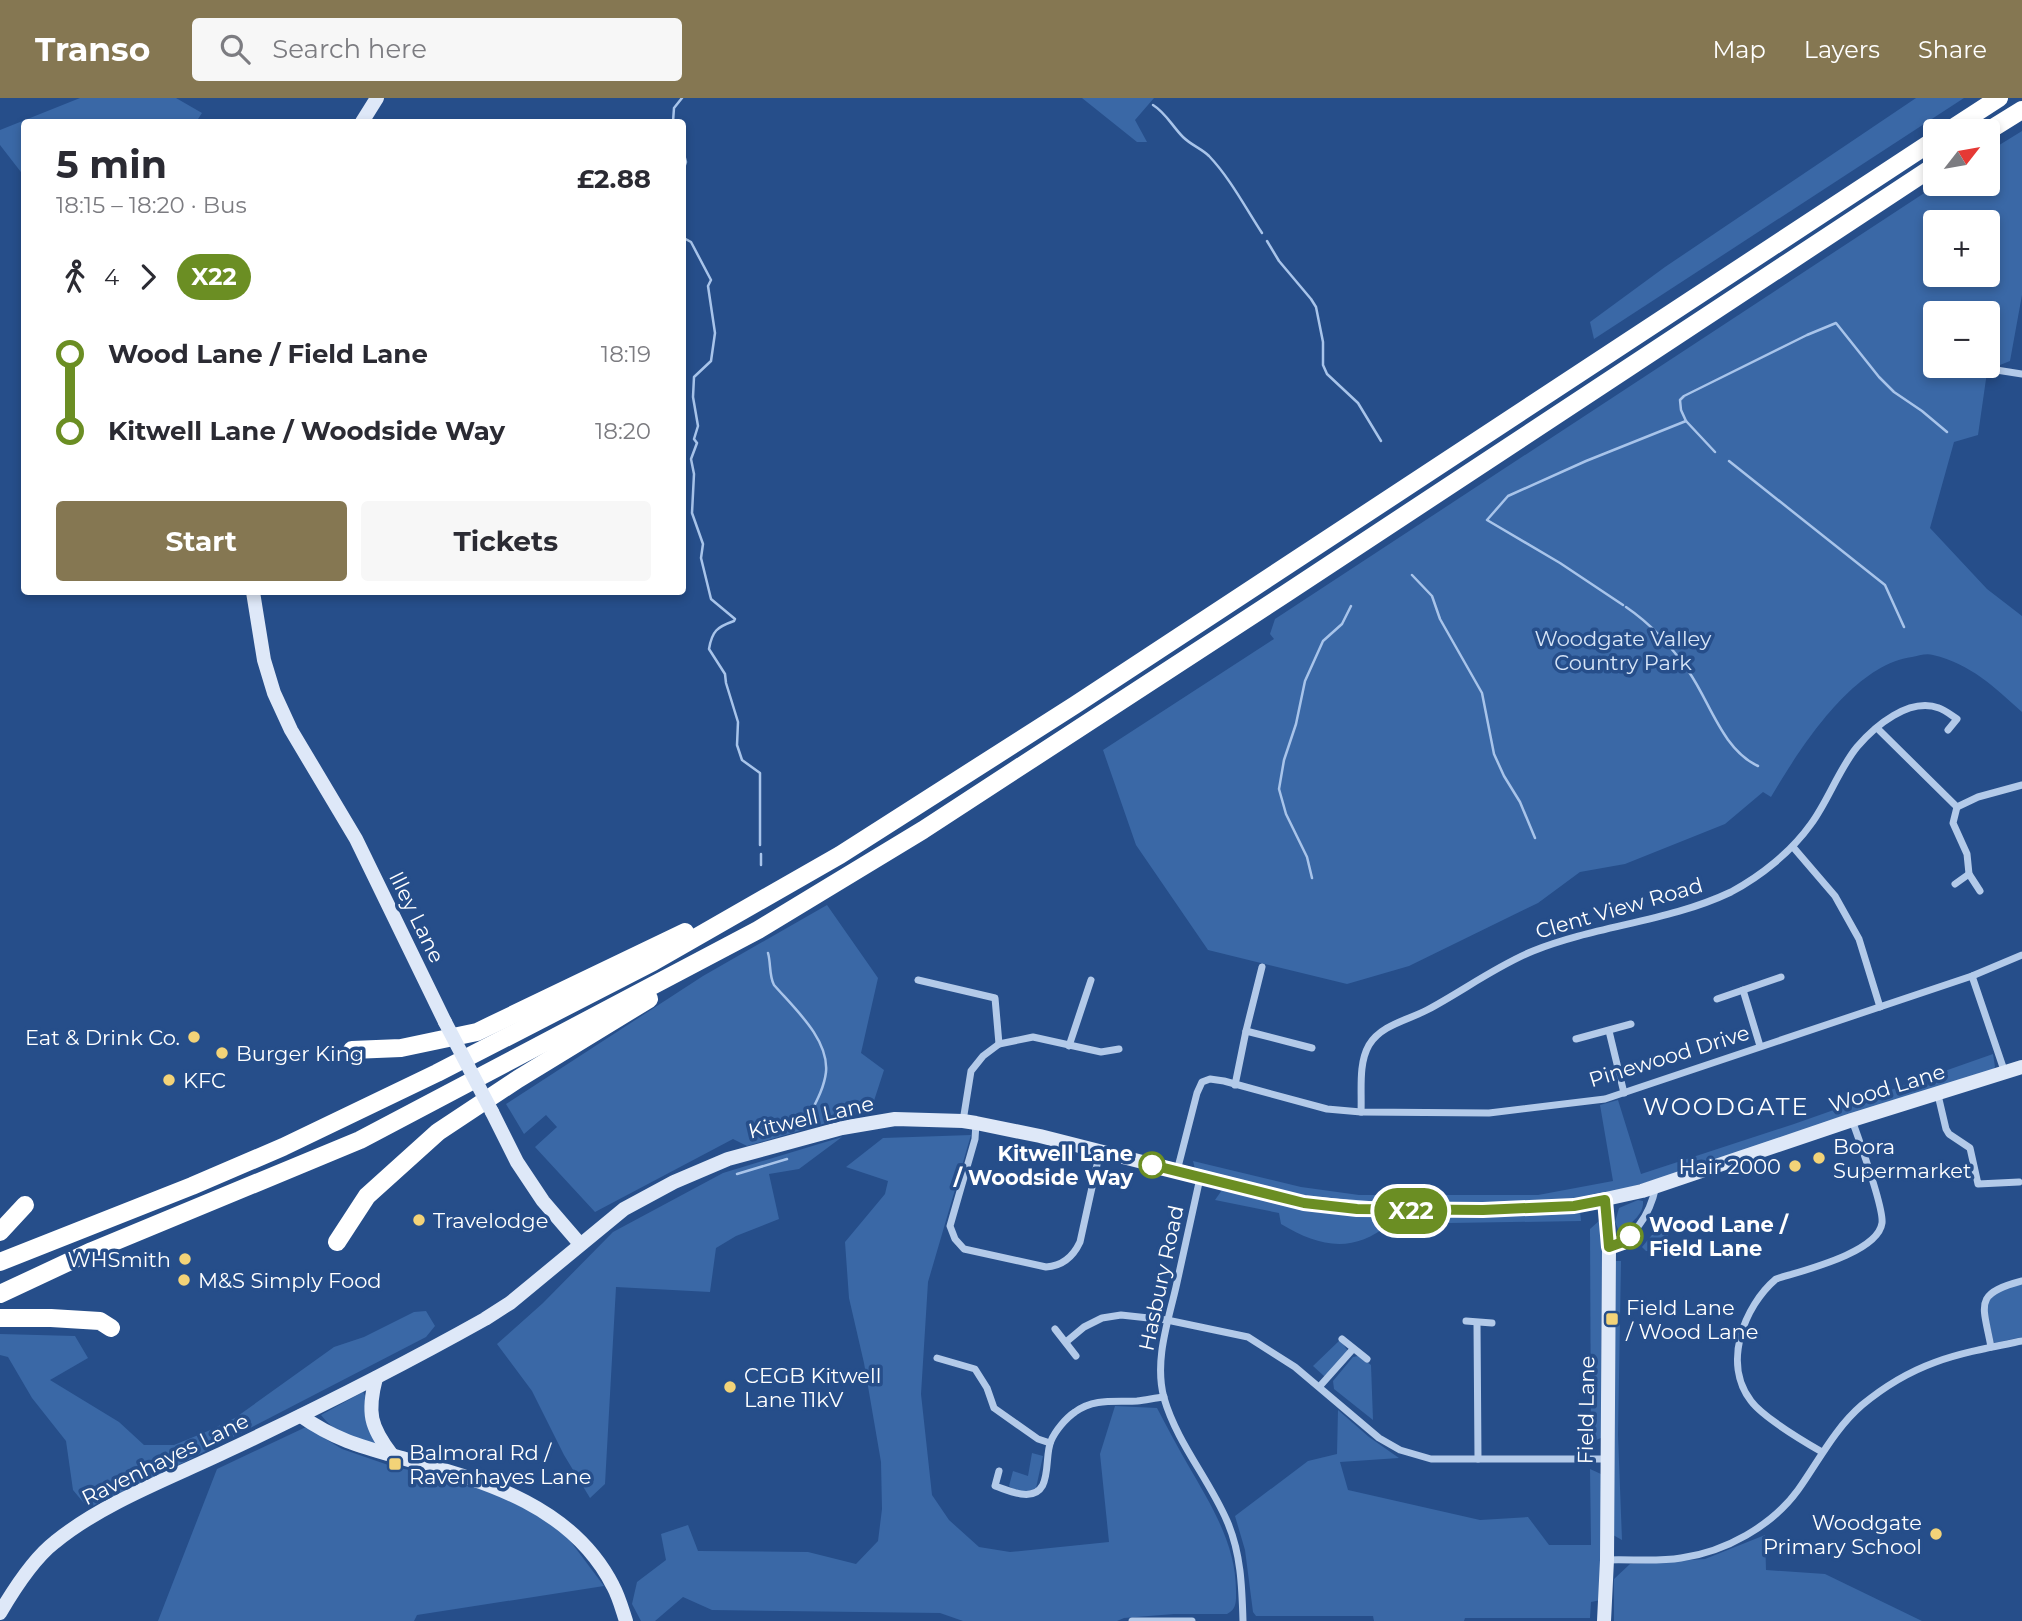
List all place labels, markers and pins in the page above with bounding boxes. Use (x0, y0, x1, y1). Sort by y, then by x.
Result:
place label: Eat & Drink Co. (25, 1025, 180, 1050)
marker: Eat & Drink Co. (186, 1029, 202, 1045)
place label: Burger King (236, 1041, 364, 1066)
marker: Burger King (214, 1045, 230, 1061)
place label: KFC (183, 1068, 226, 1093)
marker: KFC (161, 1072, 177, 1088)
place label: Boora Supermarket (1833, 1134, 1971, 1183)
place label: Kitwell Lane / Woodside Way (953, 1141, 1133, 1190)
marker: Boora Supermarket (1811, 1150, 1827, 1166)
marker: Kitwell Lane / Woodside Way (1139, 1152, 1165, 1178)
place label: Hair 2000 (1678, 1154, 1781, 1179)
marker: Hair 2000 (1787, 1158, 1803, 1174)
place label: Travelodge (433, 1208, 548, 1233)
marker: Travelodge (411, 1212, 427, 1228)
place label: Wood Lane / Field Lane (1649, 1212, 1790, 1261)
marker: Wood Lane / Field Lane (1617, 1223, 1643, 1249)
place label: WHSmith (68, 1247, 171, 1272)
marker: WHSmith (177, 1251, 193, 1267)
place label: M&S Simply Food (198, 1268, 382, 1293)
marker: M&S Simply Food (176, 1272, 192, 1288)
place label: Field Lane / Wood Lane (1625, 1295, 1758, 1344)
marker: Field Lane / Wood Lane (1604, 1311, 1620, 1327)
place label: CEGB Kitwell Lane 11kV (744, 1363, 881, 1412)
marker: CEGB Kitwell Lane 11kV (722, 1379, 738, 1395)
place label: Balmoral Rd / Ravenhayes Lane (409, 1440, 592, 1489)
marker: Balmoral Rd / Ravenhayes Lane (387, 1456, 403, 1472)
place label: Woodgate Primary School (1763, 1510, 1922, 1559)
marker: Woodgate Primary School (1928, 1526, 1944, 1542)

